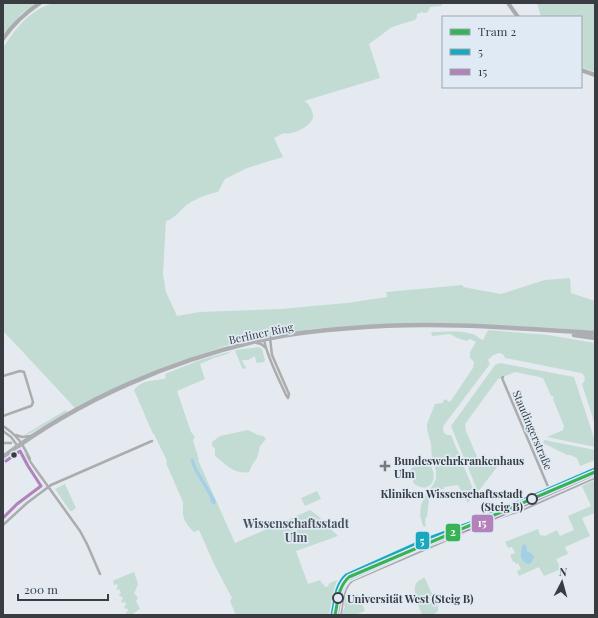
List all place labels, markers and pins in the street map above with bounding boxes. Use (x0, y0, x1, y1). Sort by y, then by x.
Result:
unlabelled marker (9, 450, 19, 460)
place label: Bundeswehrkrankenhaus Ulm (394, 453, 524, 481)
marker: Bundeswehrkrankenhaus Ulm (379, 460, 391, 472)
place label: Kliniken Wissenschaftsstadt (Steig B) (380, 486, 523, 514)
marker: Kliniken Wissenschaftsstadt (Steig B) (526, 493, 538, 505)
place label: Universität West (Steig B) (347, 591, 474, 606)
marker: Universität West (Steig B) (332, 592, 344, 604)

